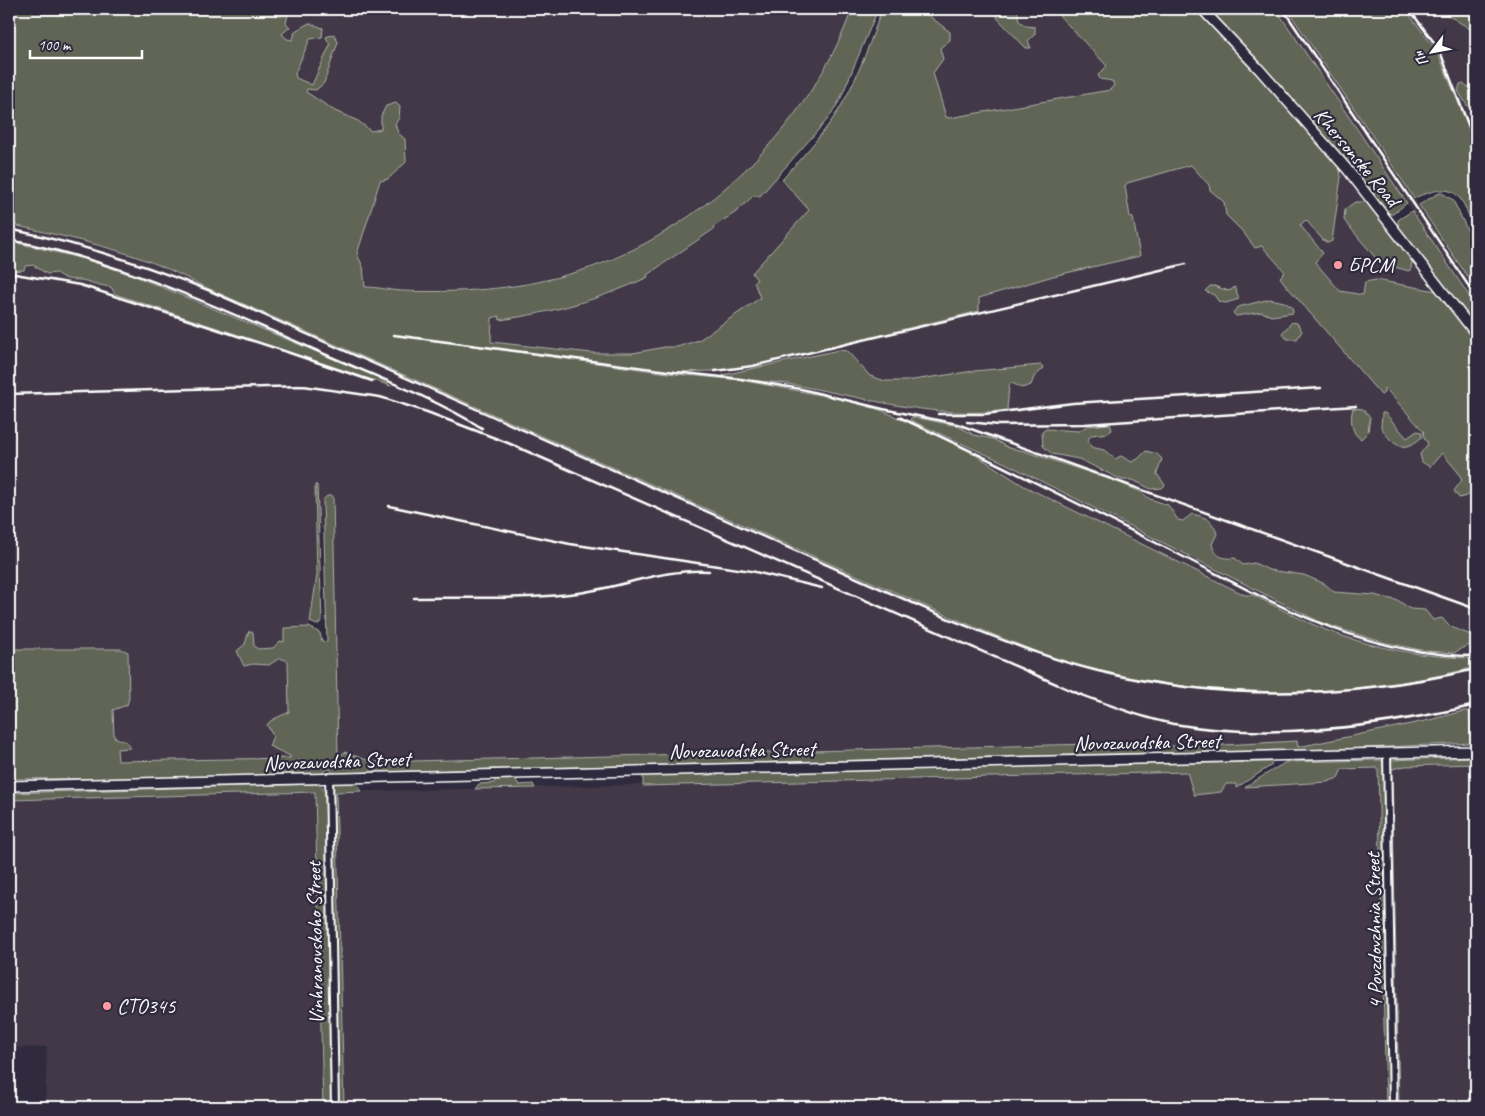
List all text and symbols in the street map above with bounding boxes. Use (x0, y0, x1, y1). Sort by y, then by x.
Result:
scale bar (30, 28, 142, 60)
north arrow (1408, 28, 1458, 78)
text: 100 m (38, 36, 72, 55)
text: Пн (1410, 47, 1432, 69)
street label: Khersonske Road (1308, 102, 1408, 214)
place label: БРСМ (1348, 252, 1396, 278)
marker: БРСМ (1332, 259, 1344, 271)
street label: Novozavodska Street (1074, 728, 1223, 756)
street label: Novozavodska Street (669, 736, 818, 764)
street label: Novozavodska Street (263, 745, 414, 777)
street label: 4 Povzdovzhnia Street (1360, 851, 1388, 1009)
street label: Vinhranovskoho Street (301, 859, 329, 1025)
place label: СТО345 (117, 993, 177, 1019)
marker: СТО345 (101, 1000, 113, 1012)

